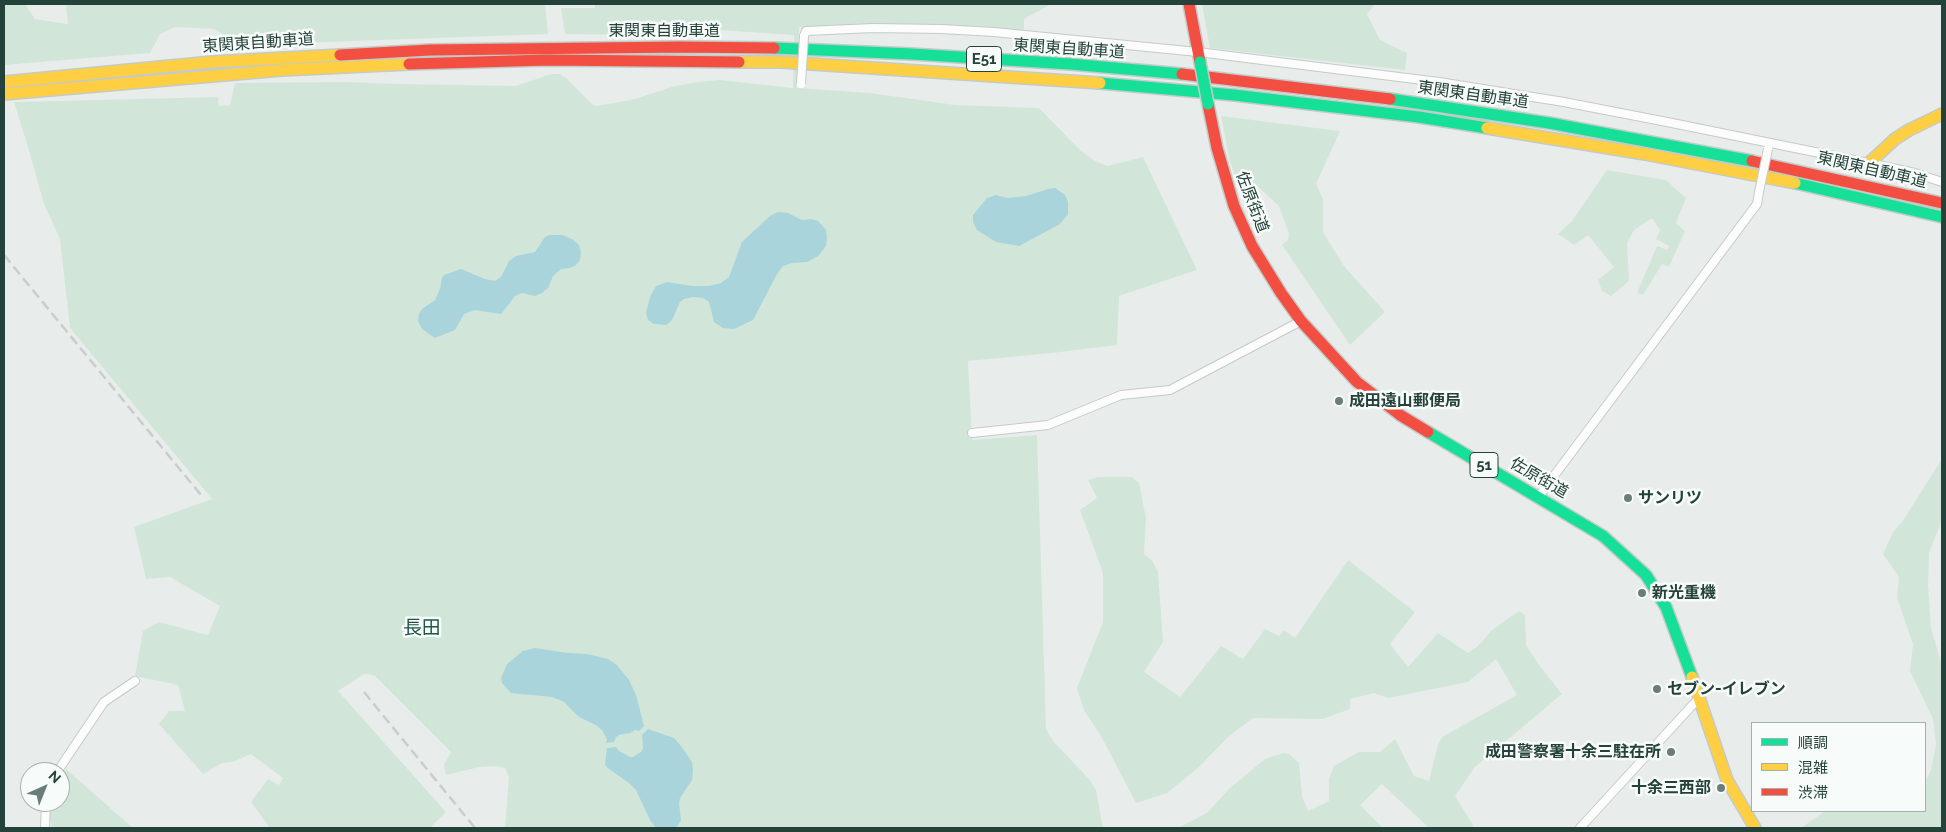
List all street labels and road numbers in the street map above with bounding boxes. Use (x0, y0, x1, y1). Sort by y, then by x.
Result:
street label: 東関東自動車道 (608, 21, 720, 41)
street label: 東関東自動車道 (201, 30, 315, 56)
street label: 東関東自動車道 (1012, 36, 1126, 62)
road number: E51 (966, 46, 1002, 72)
street label: 東関東自動車道 (1416, 78, 1530, 112)
street label: 東関東自動車道 (1815, 148, 1929, 192)
street label: 佐原街道 (1232, 169, 1272, 235)
road number: 51 (1470, 452, 1498, 478)
street label: 佐原街道 (1506, 454, 1572, 502)

